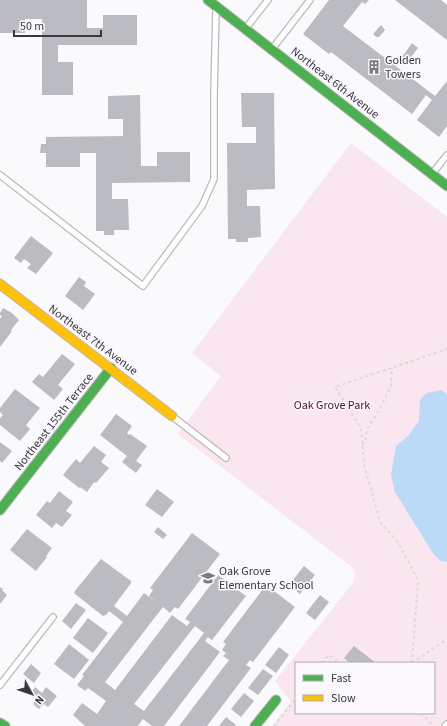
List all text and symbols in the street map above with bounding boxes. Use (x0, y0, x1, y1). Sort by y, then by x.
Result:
scale bar (14, 12, 101, 38)
text: 50 m (20, 18, 44, 35)
street label: Northeast 6th Avenue (287, 43, 383, 123)
place label: Golden Towers (385, 52, 421, 83)
building icon: Golden Towers (366, 59, 382, 75)
street label: Northeast 7th Avenue (45, 301, 141, 379)
street label: Northeast 155th Terrace (10, 370, 98, 474)
park label: Oak Grove Park (294, 397, 370, 414)
place label: Oak Grove Elementary School (219, 563, 314, 594)
school or university icon: Oak Grove Elementary School (200, 570, 216, 586)
legend (295, 662, 435, 714)
text: Fast (331, 670, 351, 687)
north arrow (12, 674, 52, 714)
text: Slow (331, 690, 356, 707)
text: N (31, 692, 47, 708)

